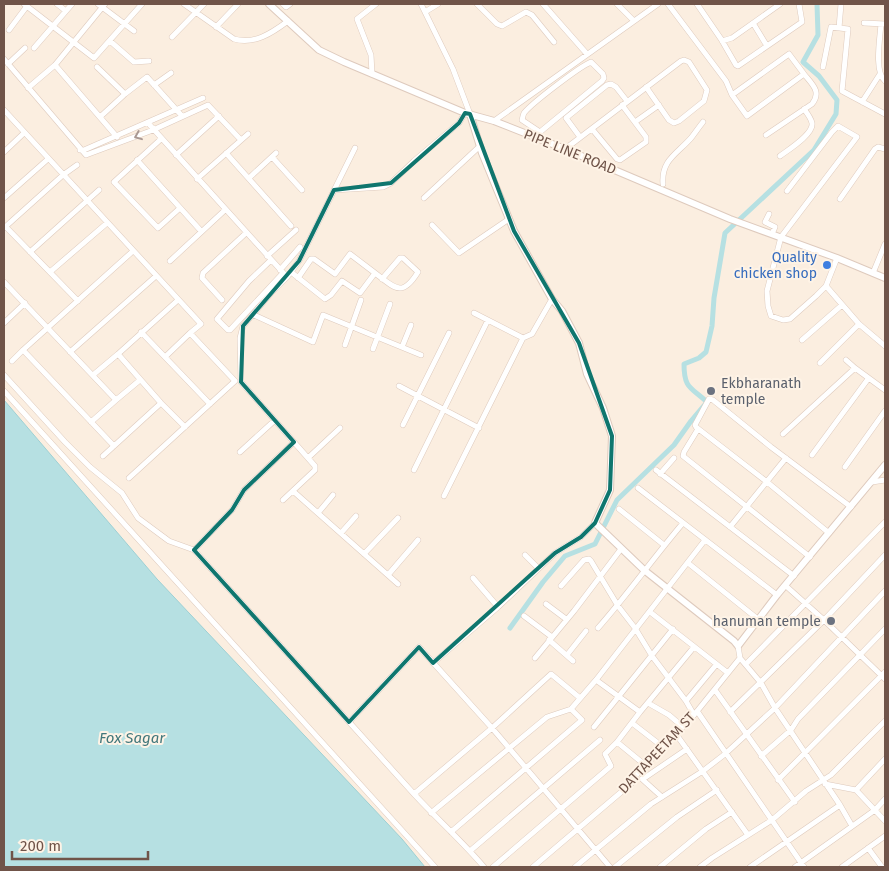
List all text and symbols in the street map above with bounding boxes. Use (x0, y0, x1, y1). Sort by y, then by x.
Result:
street label: PIPE LINE ROAD (521, 126, 619, 178)
one-way arrow (134, 130, 143, 140)
place label: Quality chicken shop (734, 249, 817, 282)
marker: Quality chicken shop (821, 259, 833, 271)
place label: Ekbharanath temple (721, 375, 801, 408)
marker: Ekbharanath temple (705, 385, 717, 397)
place label: hanuman temple (713, 613, 821, 630)
marker: hanuman temple (825, 615, 837, 627)
street label: DATTAPEETAM ST (615, 708, 699, 797)
water label: Fox Sagar (99, 729, 166, 747)
scale bar (12, 828, 149, 860)
text: 200 m (20, 837, 61, 855)

